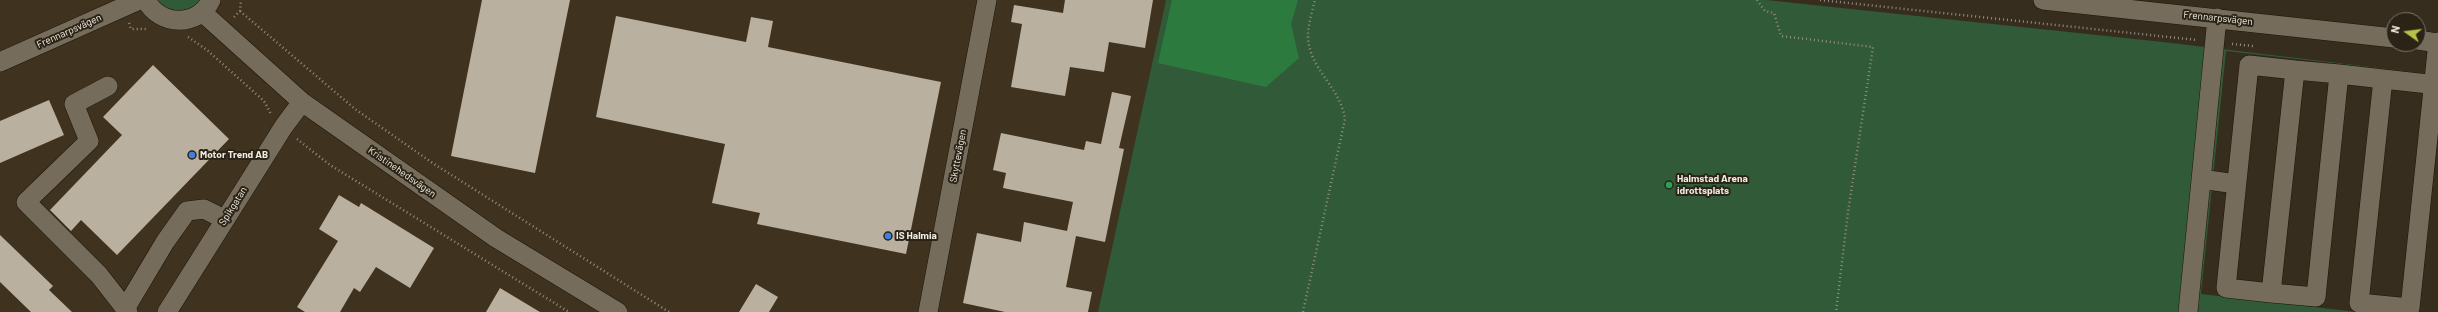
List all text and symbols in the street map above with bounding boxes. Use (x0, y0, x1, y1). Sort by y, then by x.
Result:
street label: Frennarpsvägen (2183, 8, 2253, 28)
street label: Frennarpsvägen (35, 11, 103, 51)
north arrow (2386, 12, 2426, 52)
text: N (2388, 24, 2402, 34)
street label: Skyttevägen (947, 129, 969, 183)
street label: Kristinehedsvägen (366, 144, 438, 200)
place label: Motor Trend AB (200, 149, 268, 161)
marker: Motor Trend AB (187, 150, 197, 160)
place label: Halmstad Arena idrottsplats (1677, 173, 1748, 196)
marker: Halmstad Arena idrottsplats (1664, 180, 1674, 190)
street label: Spikgatan (216, 184, 250, 228)
place label: IS Halmia (896, 230, 937, 242)
marker: IS Halmia (883, 231, 893, 241)

